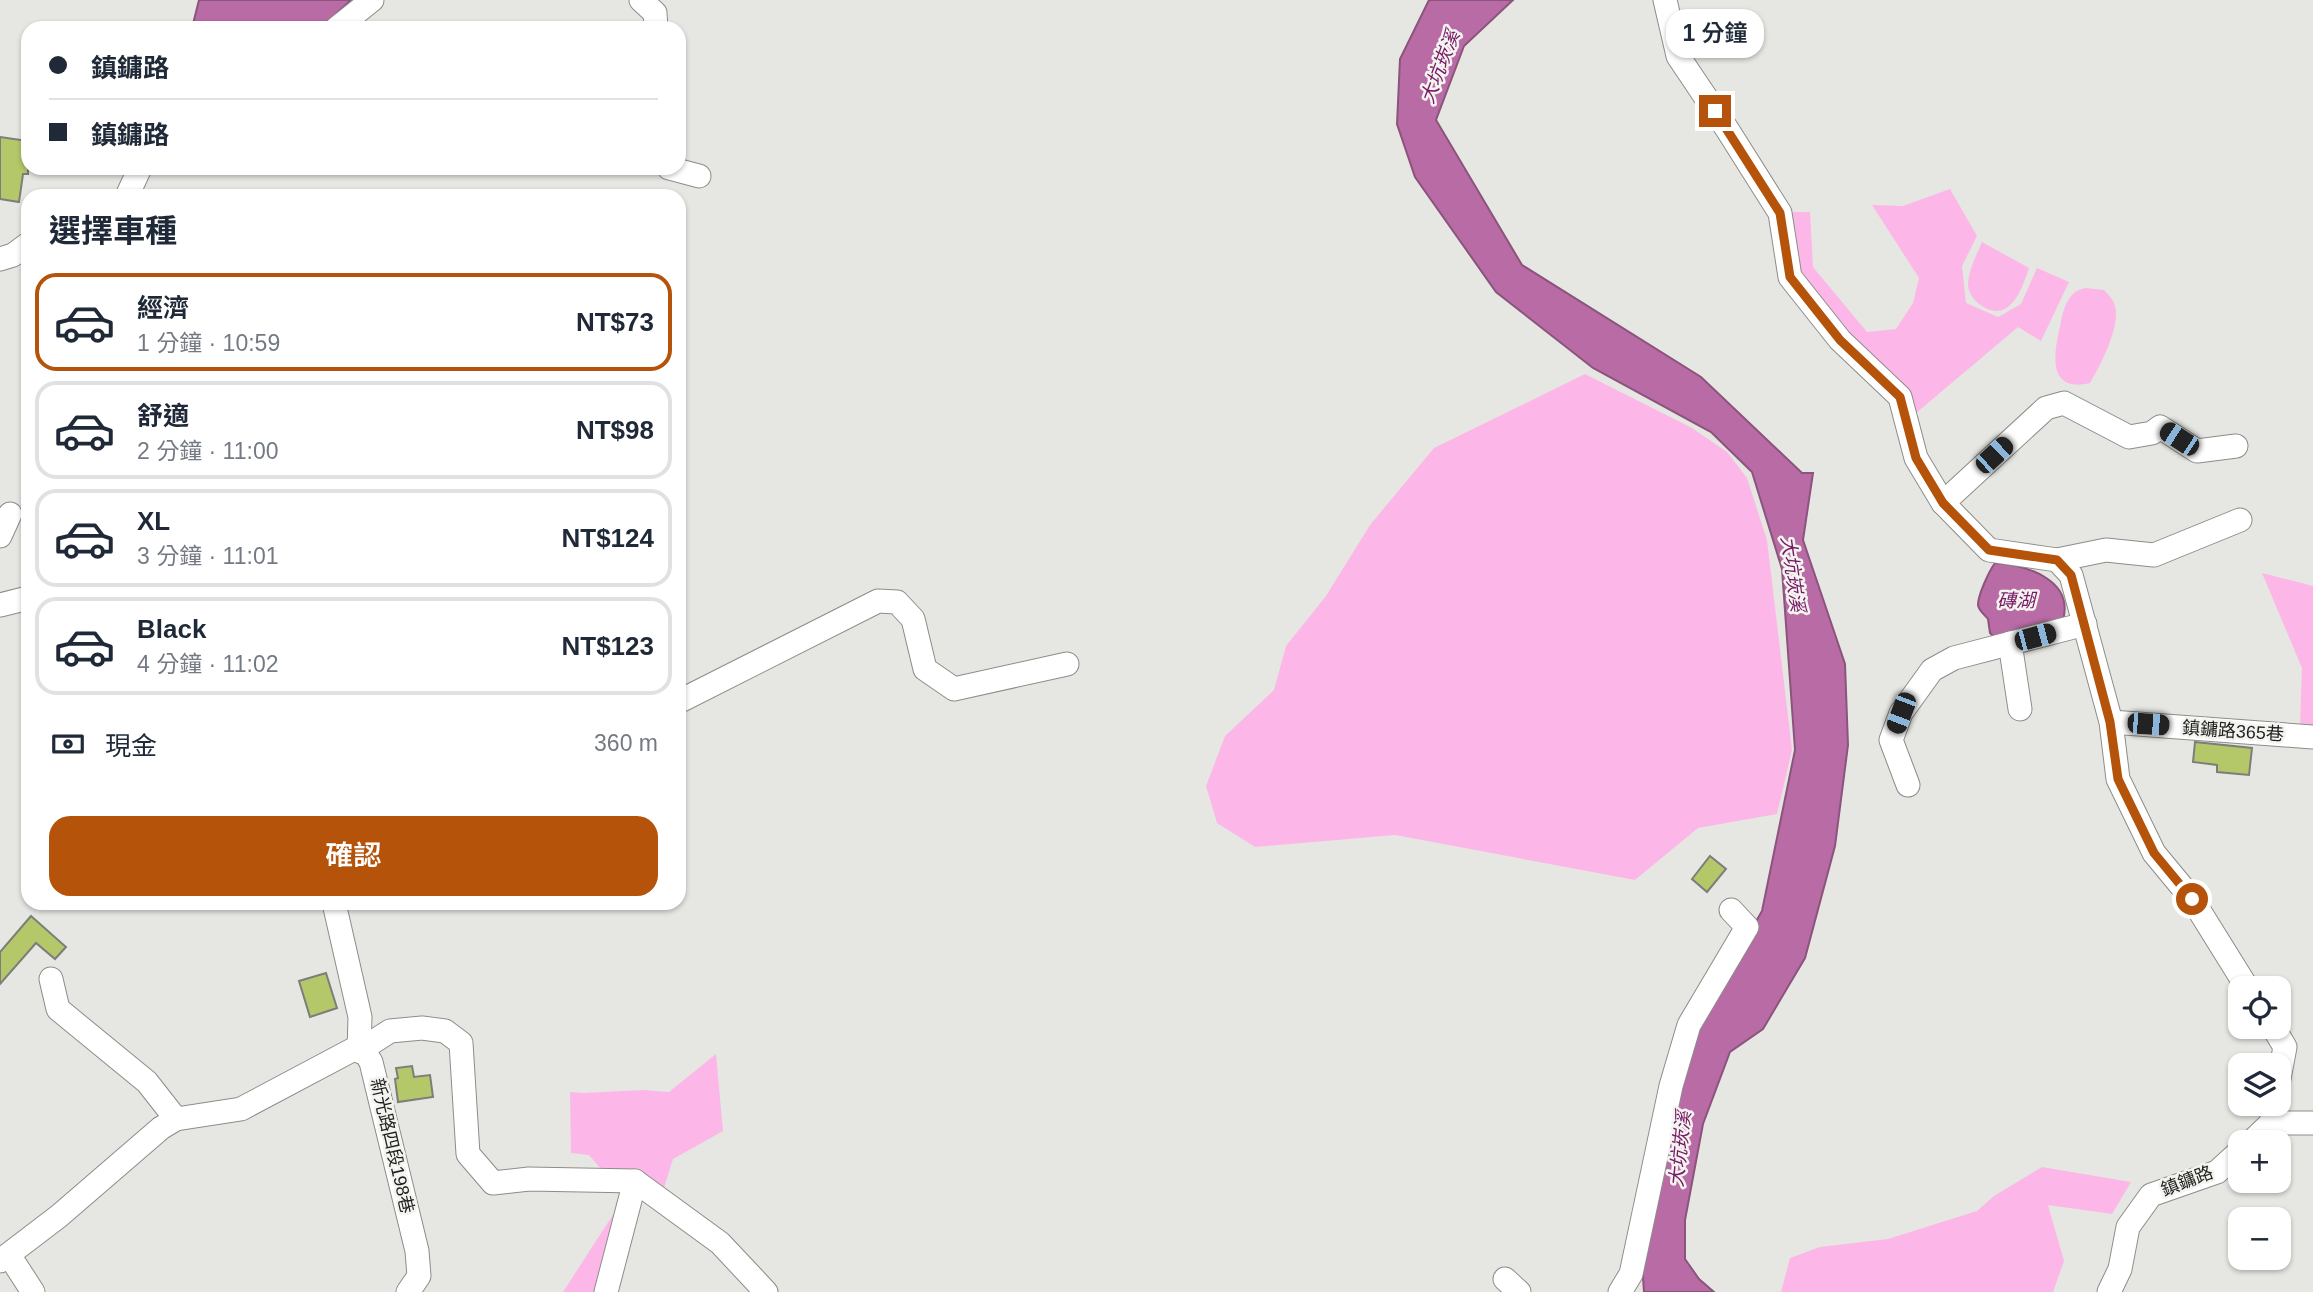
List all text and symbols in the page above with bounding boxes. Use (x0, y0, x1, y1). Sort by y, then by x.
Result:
callout: 1 分鐘 (1666, 10, 1764, 58)
text: 1 分鐘 (1682, 20, 1748, 46)
water label: 大坑崁溪 (1417, 25, 1464, 106)
text: 鎮鏞路 (91, 53, 169, 83)
route end (1699, 95, 1731, 127)
text: 鎮鏞路 (91, 120, 169, 150)
text: 選擇車種 (49, 213, 177, 249)
icon: car (53, 291, 116, 354)
text: 經濟 (137, 293, 189, 323)
text: NT$73 (576, 307, 654, 337)
text: 1 分鐘 · 10:59 (137, 330, 280, 356)
icon: car (53, 399, 116, 462)
text: 舒適 (137, 401, 189, 431)
text: NT$98 (576, 415, 654, 445)
car (2156, 419, 2203, 459)
car (1972, 433, 2017, 477)
text: 2 分鐘 · 11:00 (137, 438, 278, 464)
text: XL (137, 506, 170, 536)
icon: car (53, 507, 116, 570)
text: NT$124 (562, 523, 654, 553)
water label: 大坑崁溪 (1777, 535, 1809, 616)
text: 3 分鐘 · 11:01 (137, 543, 278, 569)
water label: 磚湖 (1997, 590, 2038, 611)
text: Black (137, 614, 206, 644)
icon: car (53, 615, 116, 678)
car (2012, 621, 2059, 653)
text: NT$123 (562, 631, 654, 661)
text: 4 分鐘 · 11:02 (137, 651, 278, 677)
car (1884, 690, 1919, 736)
car (2127, 712, 2170, 736)
street label: 鎮鏞路365巷 (2181, 717, 2285, 745)
icon: cash (49, 725, 87, 763)
text: 360 m (594, 730, 658, 756)
text: 現金 (105, 731, 157, 761)
button: 確認 (49, 816, 658, 896)
route start (2176, 883, 2208, 915)
map controls (2228, 976, 2291, 1270)
button: locate (2228, 976, 2291, 1039)
button: layers (2228, 1053, 2291, 1116)
street label: 新光路四段198巷 (367, 1076, 417, 1216)
water label: 大坑崁溪 (1666, 1107, 1695, 1188)
button: + (2228, 1130, 2291, 1193)
street label: 鎮鏞路 (2158, 1162, 2216, 1200)
button: − (2228, 1207, 2291, 1270)

